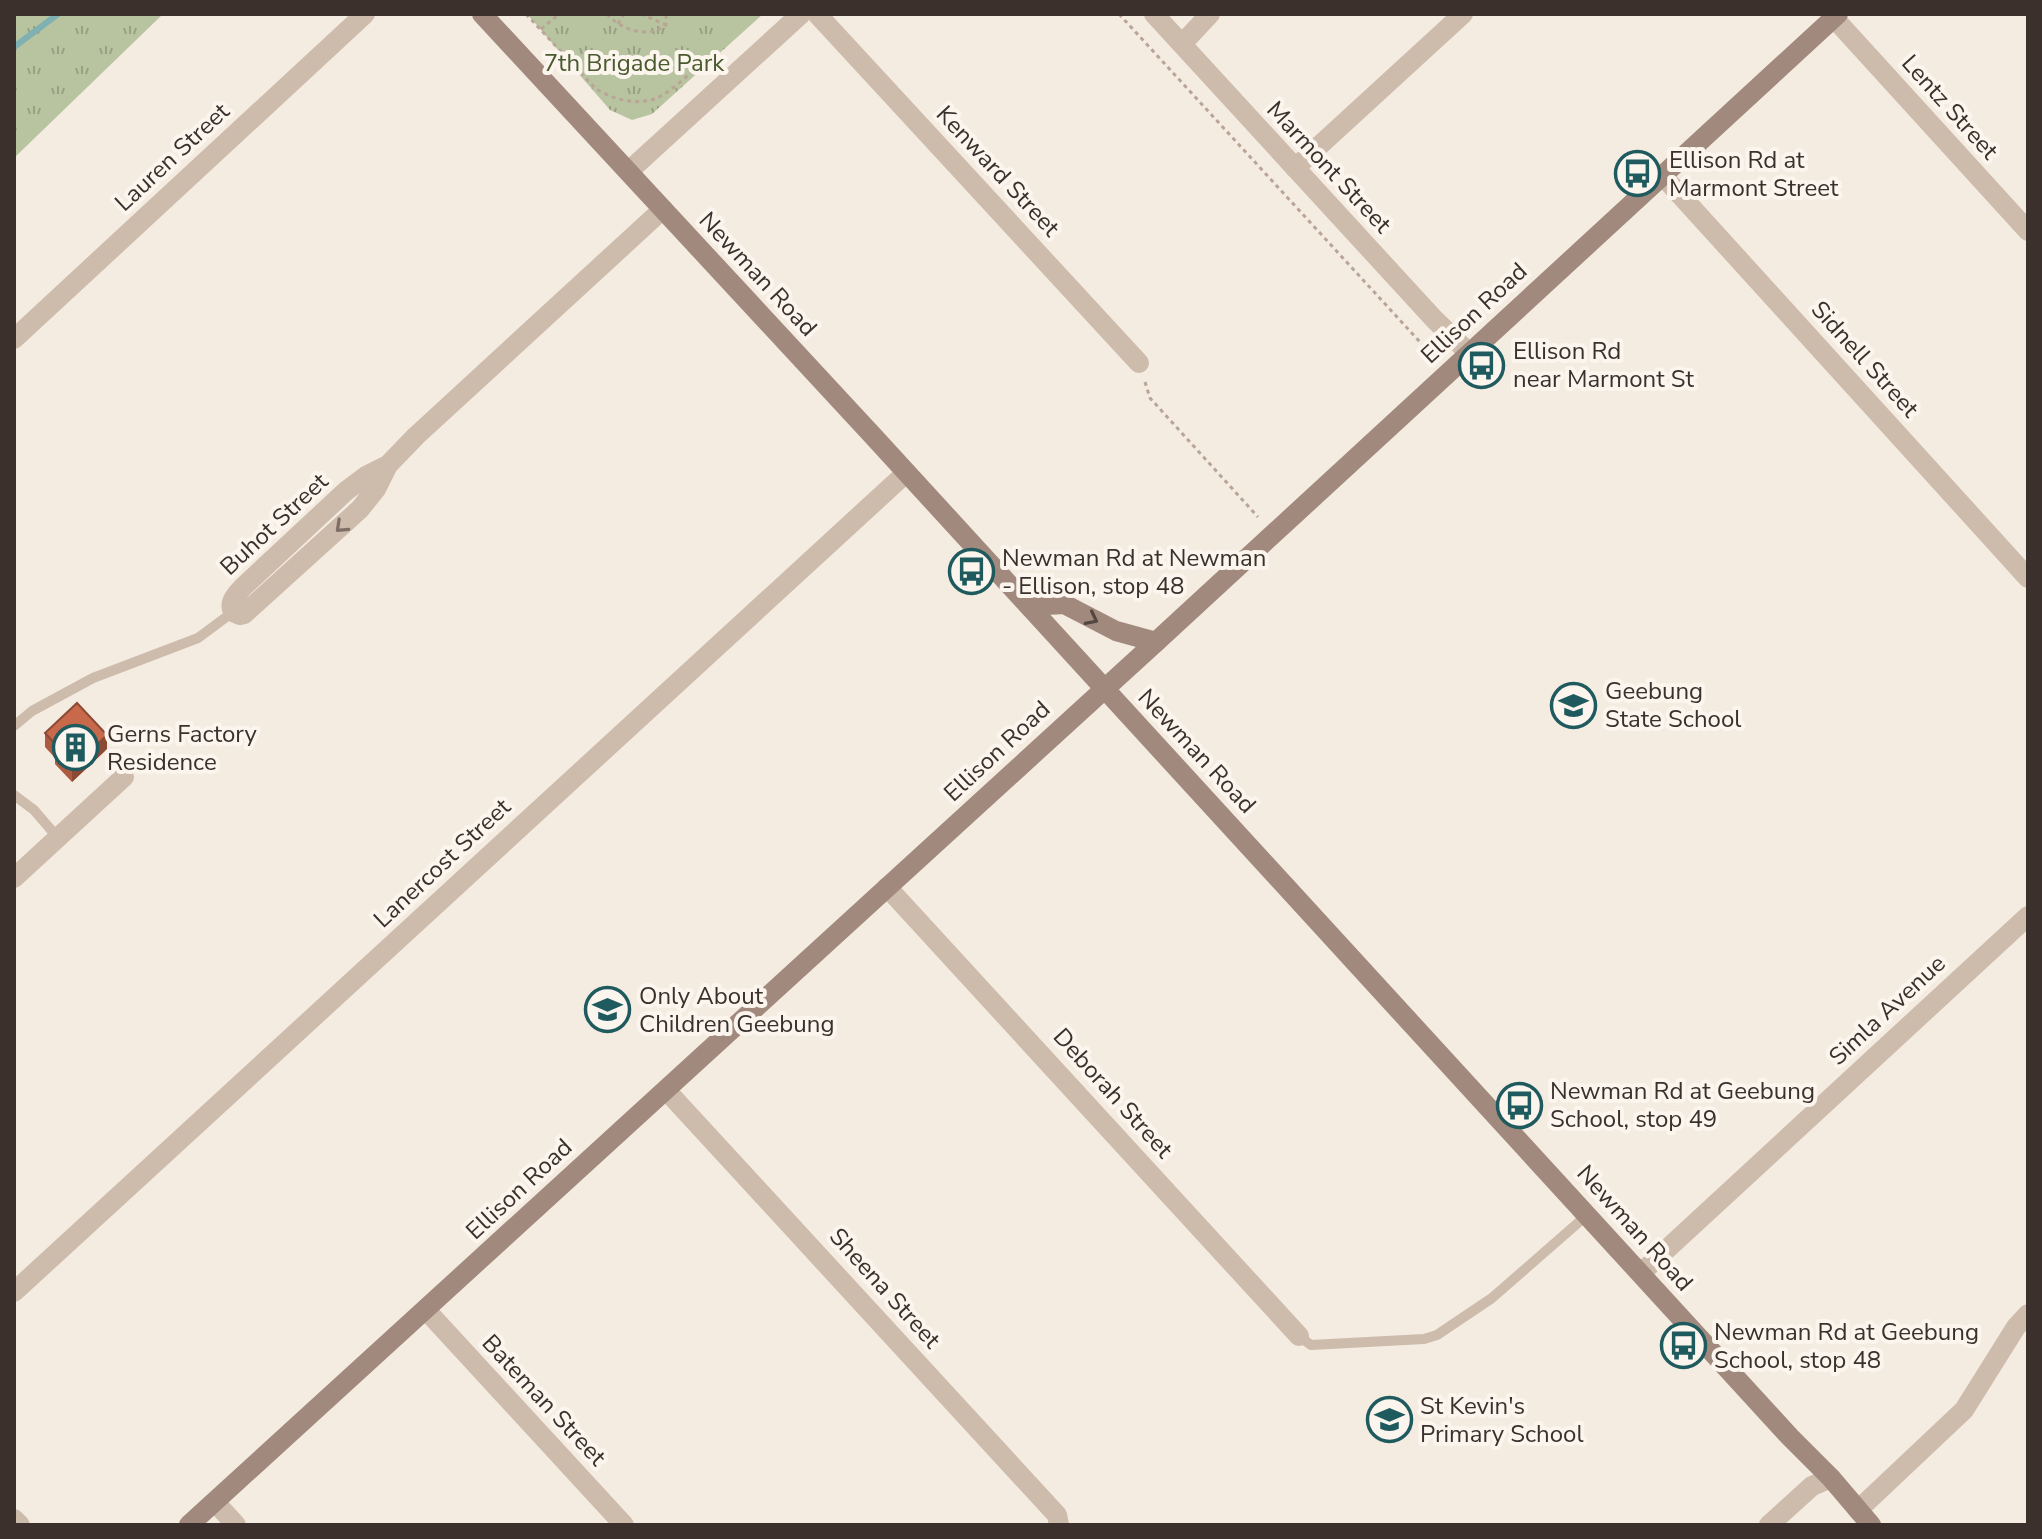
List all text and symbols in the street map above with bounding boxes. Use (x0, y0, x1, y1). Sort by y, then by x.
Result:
park label: 7th Brigade Park (544, 47, 725, 79)
street label: Lentz Street (1894, 48, 2006, 167)
street label: Marmont Street (1260, 94, 1399, 240)
street label: Lauren Street (108, 95, 237, 218)
street label: Kenward Street (929, 99, 1067, 244)
place label: Ellison Rd at Marmont Street (1669, 144, 1839, 204)
bus stop icon: Ellison Rd at Marmont Street (1614, 150, 1662, 198)
street label: Newman Road (692, 205, 824, 343)
street label: Ellison Road (1414, 256, 1534, 370)
street label: Sidnell Street (1804, 294, 1926, 425)
place label: Ellison Rd near Marmont St (1513, 335, 1695, 395)
bus stop icon: Ellison Rd near Marmont St (1458, 341, 1506, 389)
street label: Buhot Street (213, 465, 335, 582)
one-way arrow (336, 517, 350, 532)
place label: Newman Rd at Newman - Ellison, stop 48 (1002, 542, 1266, 602)
bus stop icon: Newman Rd at Newman - Ellison, stop 48 (947, 548, 995, 596)
one-way arrow (1084, 610, 1099, 625)
place label: Geebung State School (1605, 675, 1741, 735)
school or university icon: Geebung State School (1550, 681, 1598, 729)
street label: Newman Road (1131, 682, 1263, 820)
street label: Ellison Road (937, 694, 1057, 808)
place label: Gerns Factory Residence (107, 718, 258, 778)
building icon: Gerns Factory Residence (52, 724, 100, 772)
street label: Lanercost Street (367, 791, 518, 935)
street label: Simla Avenue (1822, 948, 1952, 1072)
place label: Only About Children Geebung (639, 980, 834, 1040)
school or university icon: Only About Children Geebung (584, 986, 632, 1034)
street label: Deborah Street (1046, 1021, 1180, 1165)
place label: Newman Rd at Geebung School, stop 49 (1550, 1075, 1815, 1135)
bus stop icon: Newman Rd at Geebung School, stop 49 (1495, 1081, 1543, 1129)
street label: Ellison Road (459, 1132, 579, 1246)
street label: Newman Road (1570, 1158, 1700, 1298)
street label: Sheena Street (822, 1221, 948, 1356)
place label: Newman Rd at Geebung School, stop 48 (1714, 1316, 1979, 1376)
bus stop icon: Newman Rd at Geebung School, stop 48 (1659, 1322, 1707, 1370)
street label: Bateman Street (475, 1327, 614, 1473)
place label: St Kevin's Primary School (1420, 1390, 1584, 1450)
school or university icon: St Kevin's Primary School (1365, 1396, 1413, 1444)

